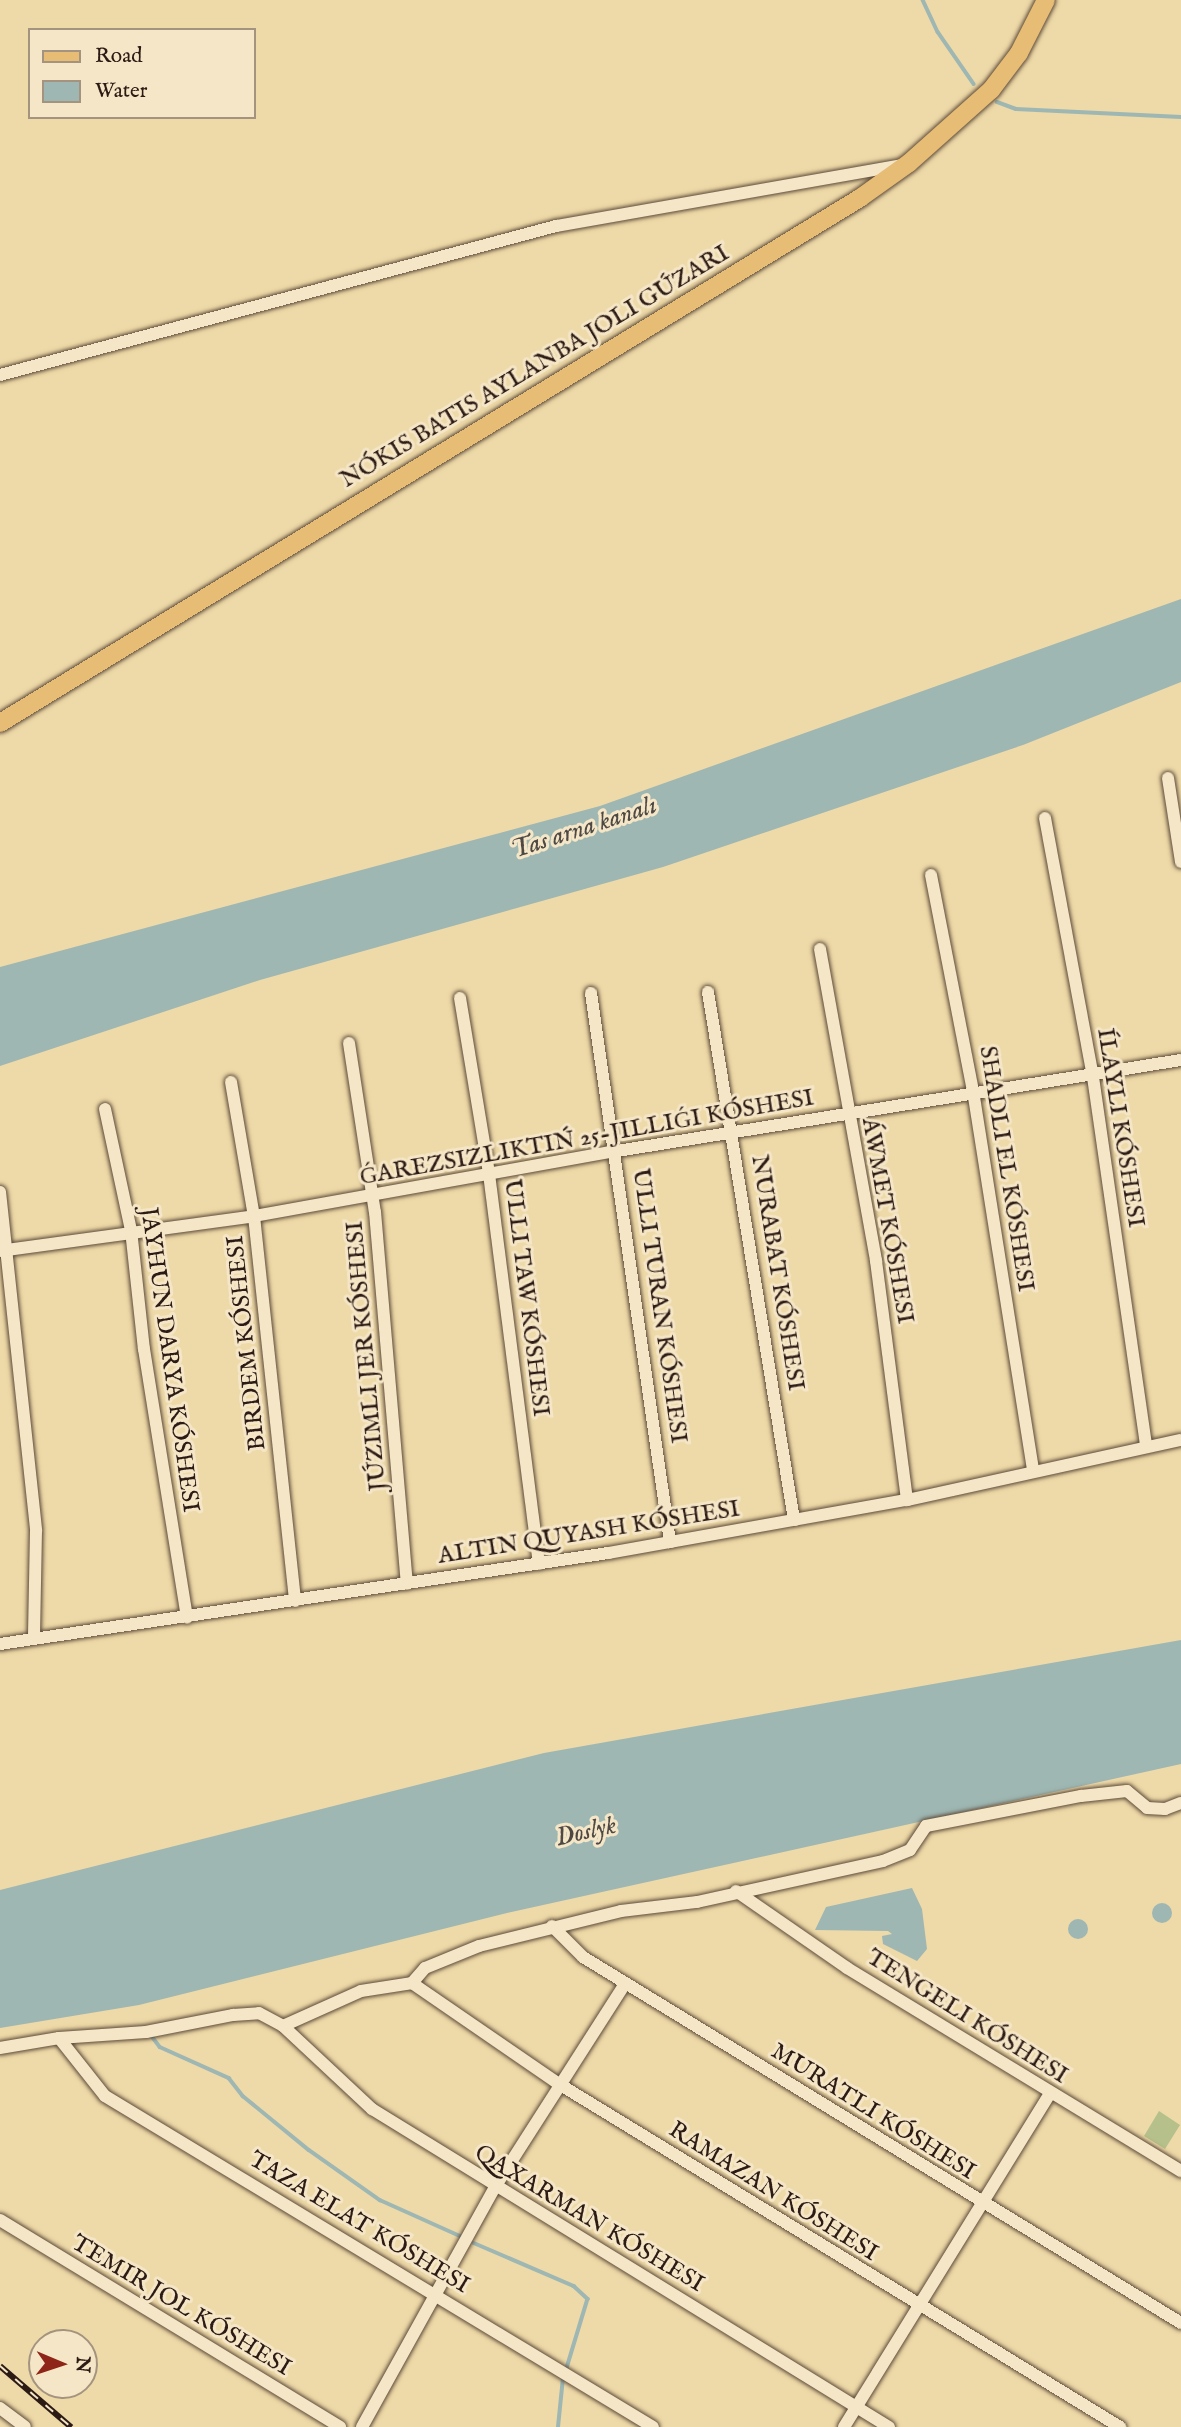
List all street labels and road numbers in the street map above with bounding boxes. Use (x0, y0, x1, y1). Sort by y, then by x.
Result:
street label: NÓKIS BATIS AYLANBA JOLI GÚZARI (335, 239, 735, 495)
street label: ÍLAYLI KÓSHESI (1090, 1026, 1150, 1230)
street label: SHADLI EL KÓSHESI (972, 1044, 1040, 1294)
street label: ǴAREZSIZLIKTIŃ 25-JILLIǴI KÓSHESI (358, 1084, 816, 1192)
street label: ÁWMET KÓSHESI (855, 1116, 919, 1326)
street label: NURABAT KÓSHESI (744, 1153, 810, 1393)
street label: ULLI TURAN KÓSHESI (625, 1167, 693, 1445)
street label: ULLI TAW KÓSHESI (497, 1178, 555, 1418)
street label: JAYHUN DARYA KÓSHESI (133, 1206, 205, 1514)
street label: JÚZIMLI JER KÓSHESI (341, 1220, 393, 1492)
street label: BIRDEM KÓSHESI (221, 1234, 273, 1452)
street label: ALTIN QUYASH KÓSHESI (436, 1495, 742, 1571)
street label: TENGELI KÓSHESI (861, 1943, 1073, 2091)
street label: MURATLI KÓSHESI (765, 2037, 981, 2187)
street label: RAMAZAN KÓSHESI (663, 2116, 883, 2268)
street label: QAXARMAN KÓSHESI (469, 2139, 709, 2299)
street label: TAZA ELAT KÓSHESI (243, 2146, 475, 2300)
street label: TEMIR JOL KÓSHESI (66, 2229, 296, 2383)

